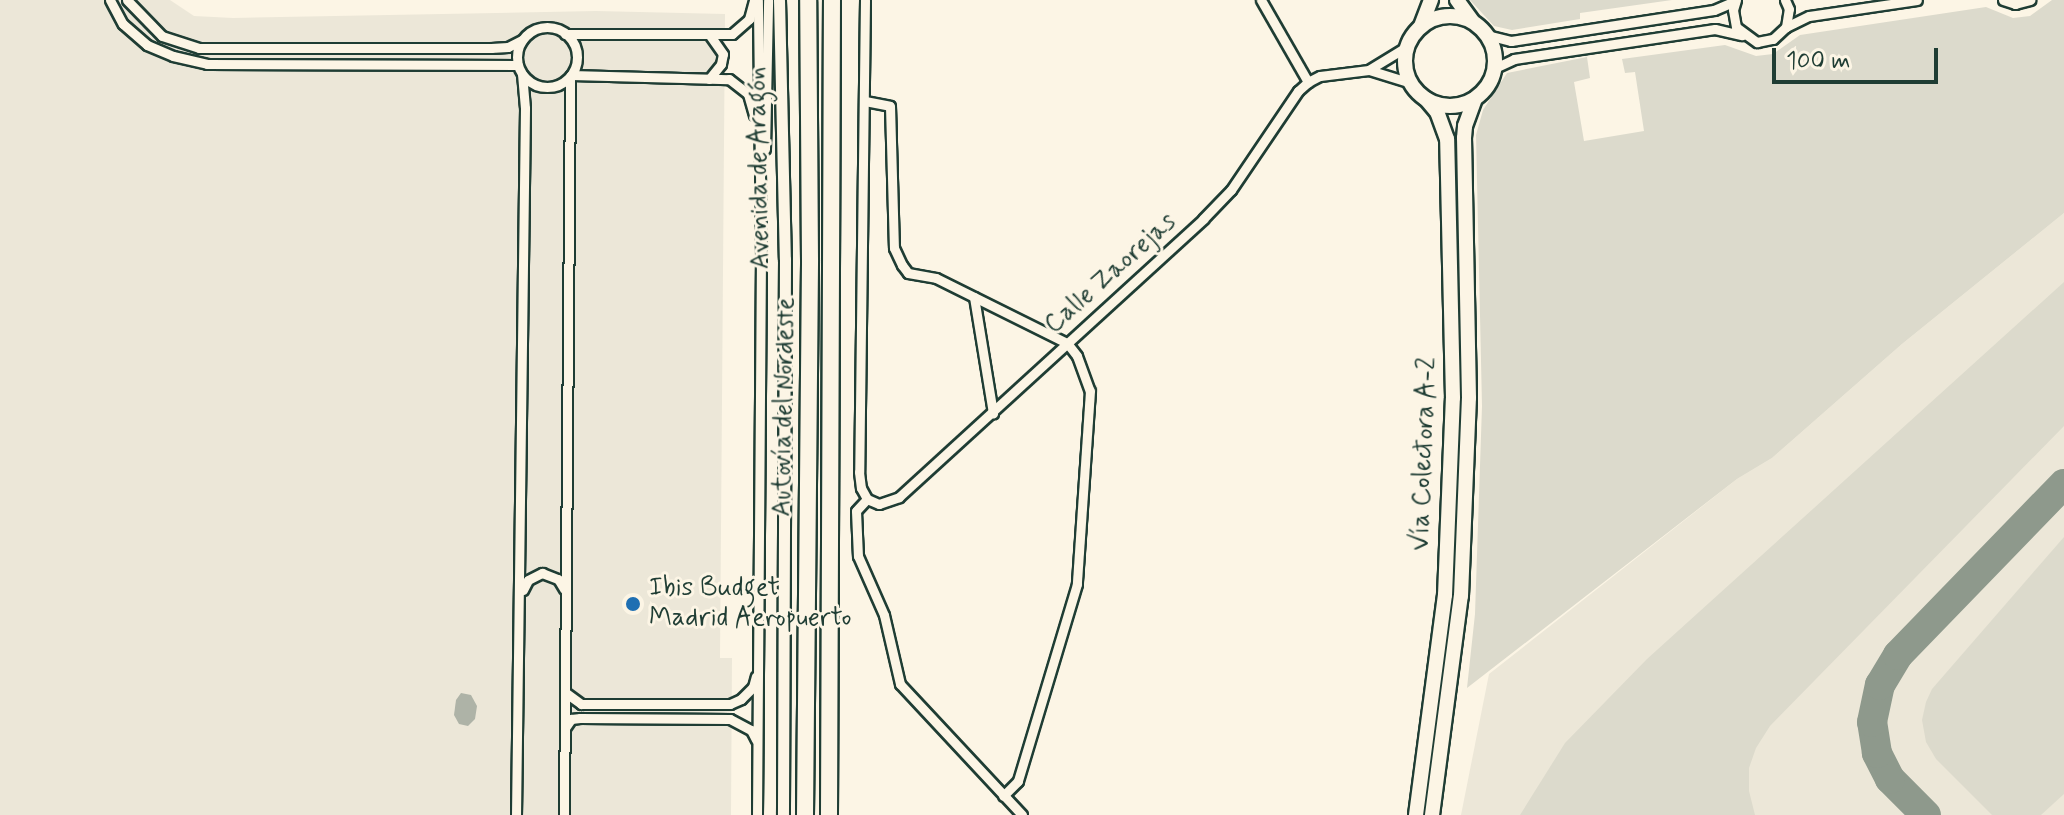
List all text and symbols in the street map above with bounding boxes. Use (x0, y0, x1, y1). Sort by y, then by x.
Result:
scale bar (1776, 32, 1942, 82)
text: 100 m (1786, 46, 1850, 77)
street label: Avenida de Aragón (743, 67, 777, 269)
street label: Calle Zaorejas (1041, 209, 1181, 339)
street label: Autovía del Nordeste (767, 296, 803, 518)
street label: Vía Colectora A-2 (1406, 356, 1444, 552)
place label: Ibis Budget Madrid Aeropuerto (649, 573, 851, 634)
marker: Ibis Budget Madrid Aeropuerto (624, 595, 642, 613)

